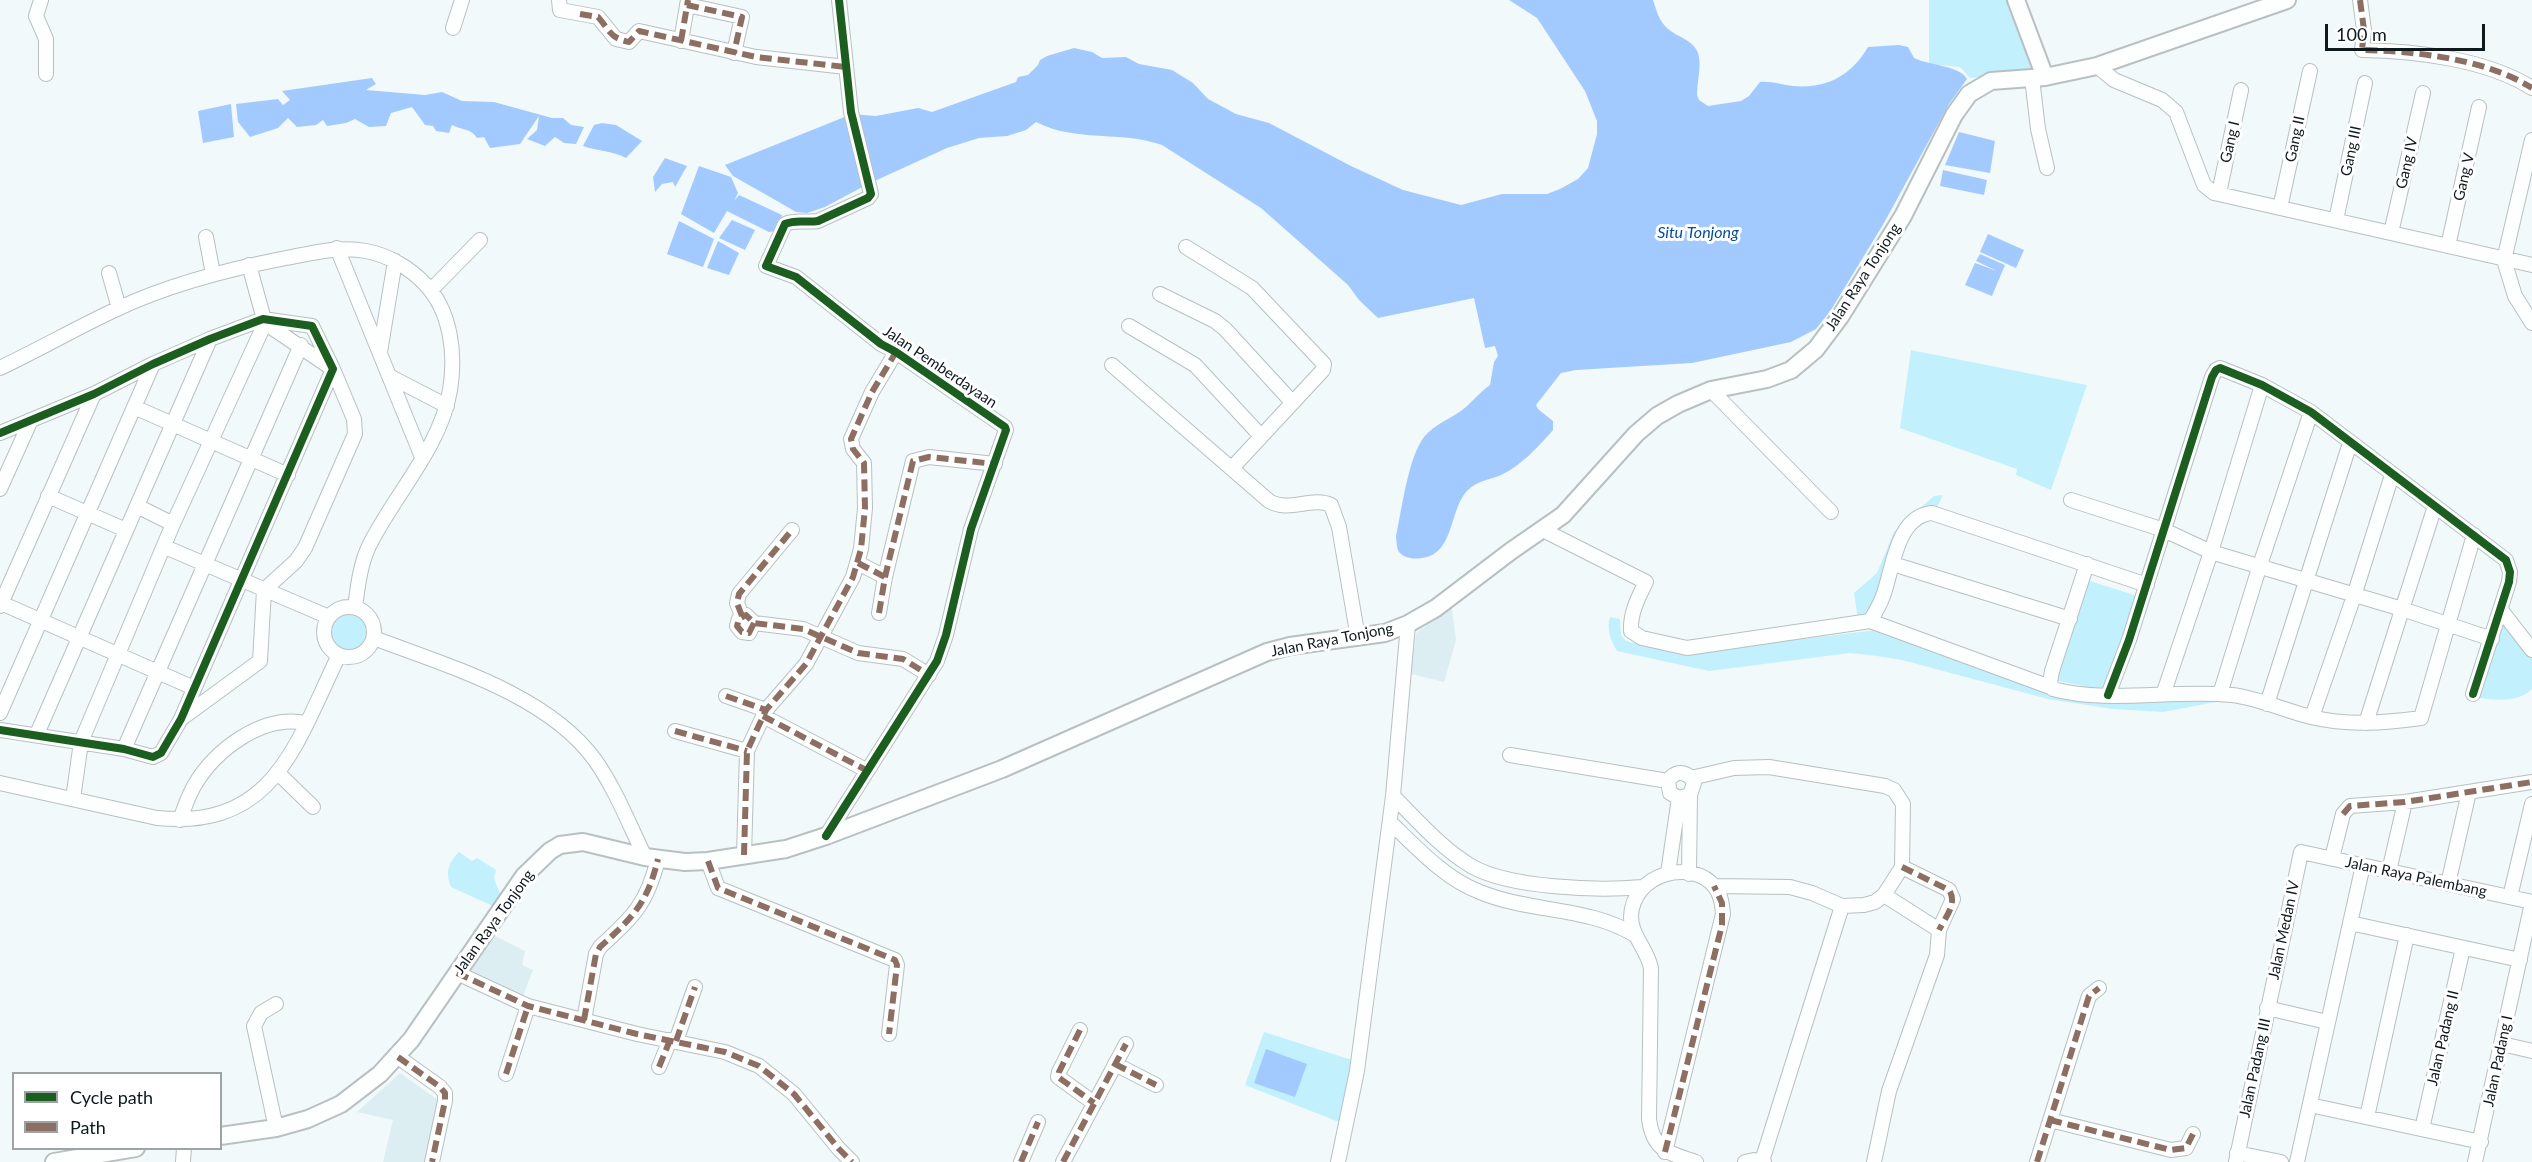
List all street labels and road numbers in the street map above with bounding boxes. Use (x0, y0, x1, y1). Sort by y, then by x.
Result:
street label: Gang II (2281, 114, 2309, 164)
street label: Gang I (2216, 119, 2244, 165)
street label: Gang III (2337, 124, 2365, 178)
street label: Gang IV (2392, 135, 2422, 191)
street label: Gang V (2450, 151, 2478, 203)
street label: Jalan Raya Tonjong (1822, 220, 1904, 334)
street label: Jalan Pemberdayaan (880, 322, 1000, 412)
street label: Jalan Raya Tonjong (1269, 619, 1395, 661)
street label: Jalan Raya Palembang (2344, 853, 2488, 901)
street label: Jalan Raya Tonjong (450, 866, 538, 978)
street label: Jalan Medan IV (2265, 879, 2303, 981)
street label: Jalan Padang II (2423, 989, 2463, 1087)
street label: Jalan Padang I (2480, 1014, 2516, 1108)
street label: Jalan Padang III (2236, 1017, 2274, 1119)

